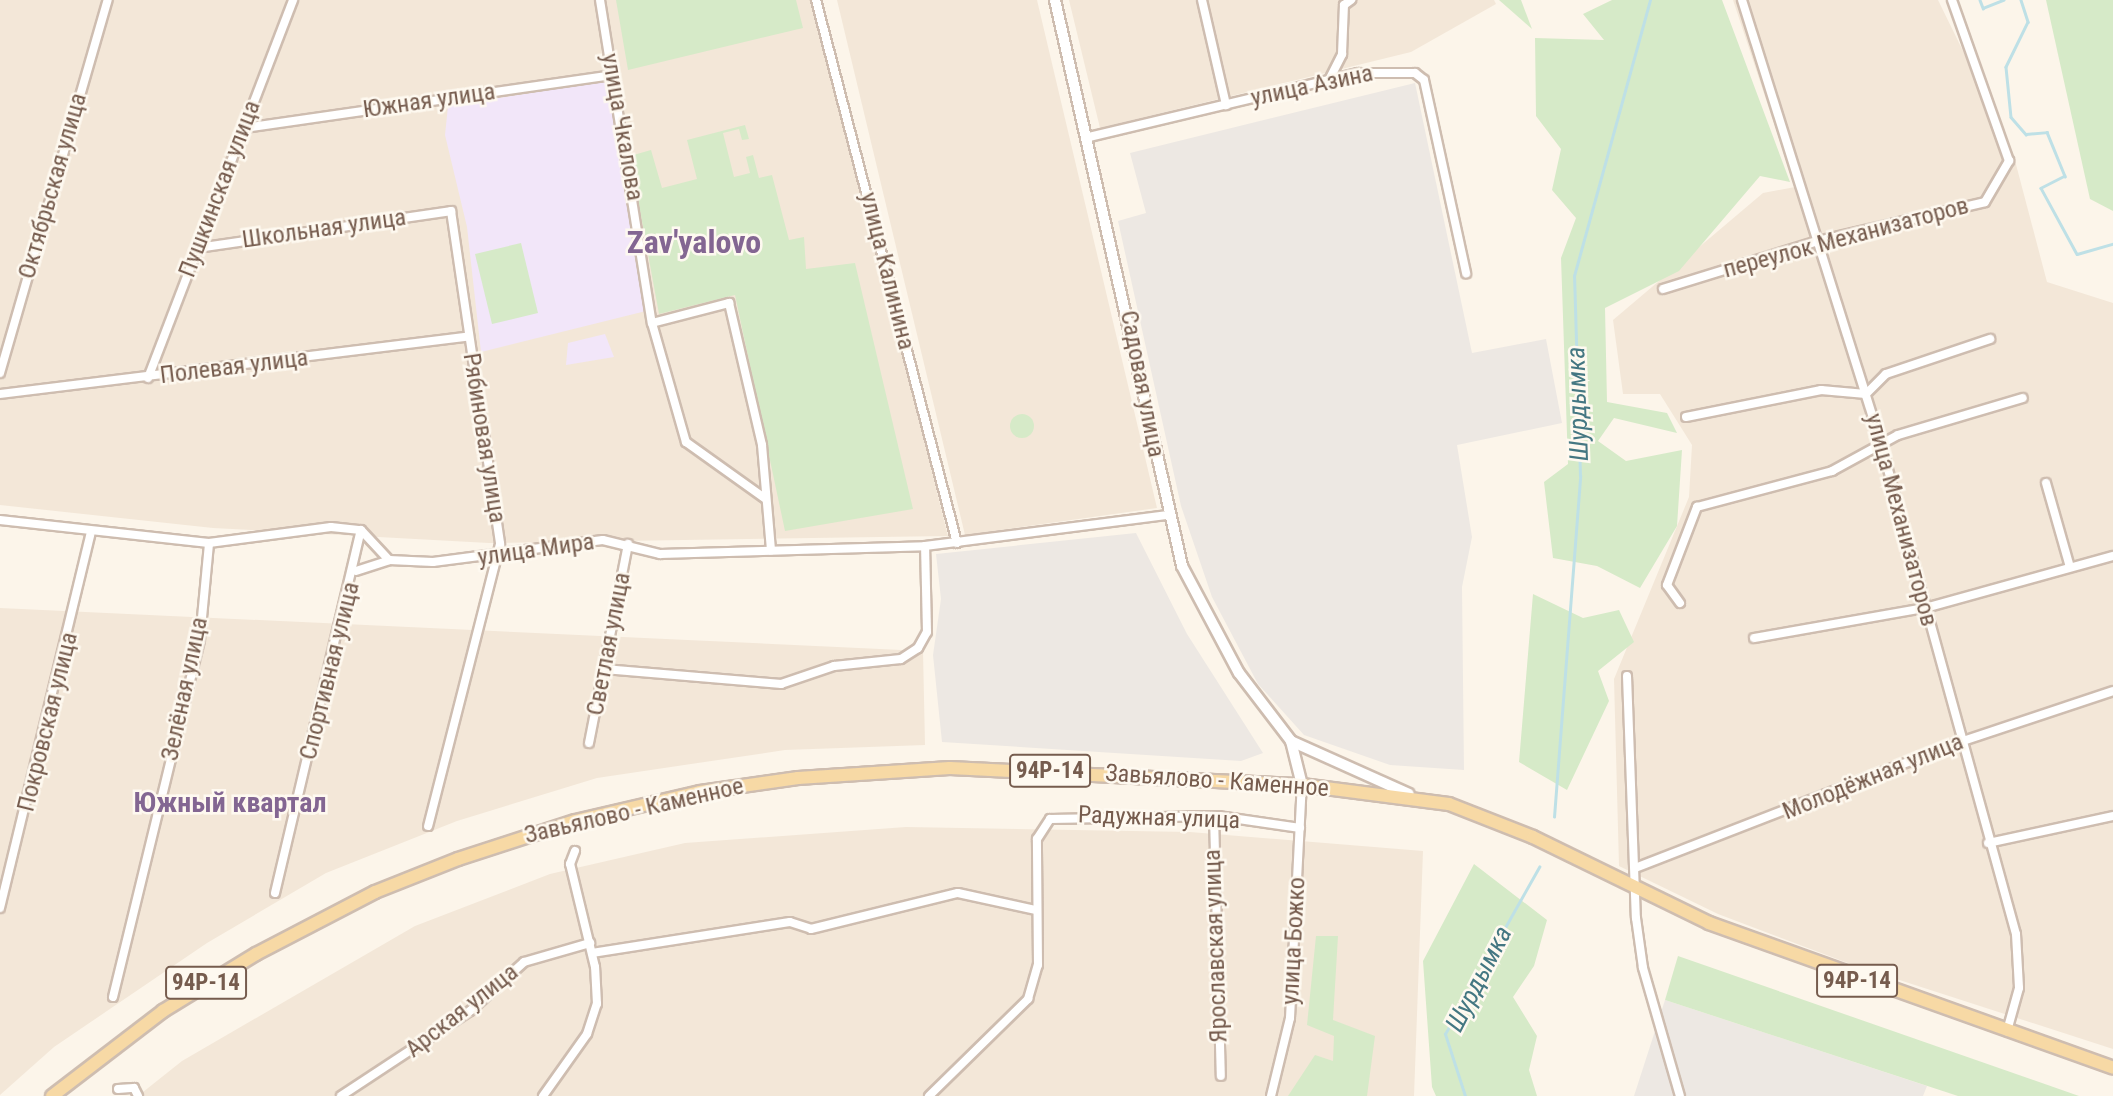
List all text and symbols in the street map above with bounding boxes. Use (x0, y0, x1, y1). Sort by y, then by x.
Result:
street label: улица Чкалова (595, 51, 649, 203)
street label: улица Азина (1248, 59, 1376, 113)
street label: Южная улица (361, 77, 497, 125)
street label: Октябрьская улица (13, 90, 93, 282)
street label: Пушкинская улица (173, 97, 267, 281)
street label: улица Калинина (854, 189, 920, 353)
street label: переулок Механизаторов (1720, 191, 1972, 285)
street label: Школьная улица (240, 203, 408, 255)
district label: Zav'yalovo (627, 223, 761, 261)
street label: Садовая улица (1114, 308, 1170, 460)
street label: Полевая улица (158, 344, 310, 390)
water label: Шурдымка (1560, 346, 1596, 462)
street label: Рябиновая улица (456, 351, 512, 525)
street label: улица Механизаторов (1859, 410, 1943, 630)
street label: улица Мира (476, 528, 596, 572)
street label: Светлая улица (581, 570, 637, 718)
street label: Спортивная улица (294, 579, 366, 763)
street label: Зелёная улица (156, 615, 214, 763)
street label: Покровская улица (12, 629, 84, 815)
street label: Молодёжная улица (1778, 728, 1968, 826)
road number: 94Р-14 (1008, 751, 1092, 790)
street label: Завьялово - Каменное (1104, 759, 1330, 803)
street label: Завьялово - Каменное (522, 772, 746, 850)
district label: Южный квартал (134, 786, 326, 820)
street label: Радужная улица (1077, 801, 1241, 835)
street label: Ярославская улица (1198, 849, 1234, 1043)
street label: улица Божко (1276, 876, 1312, 1006)
water label: Шурдымка (1439, 921, 1519, 1037)
street label: Арская улица (400, 958, 524, 1064)
road number: 94Р-14 (1815, 962, 1899, 1000)
road number: 94Р-14 (164, 964, 248, 1002)

